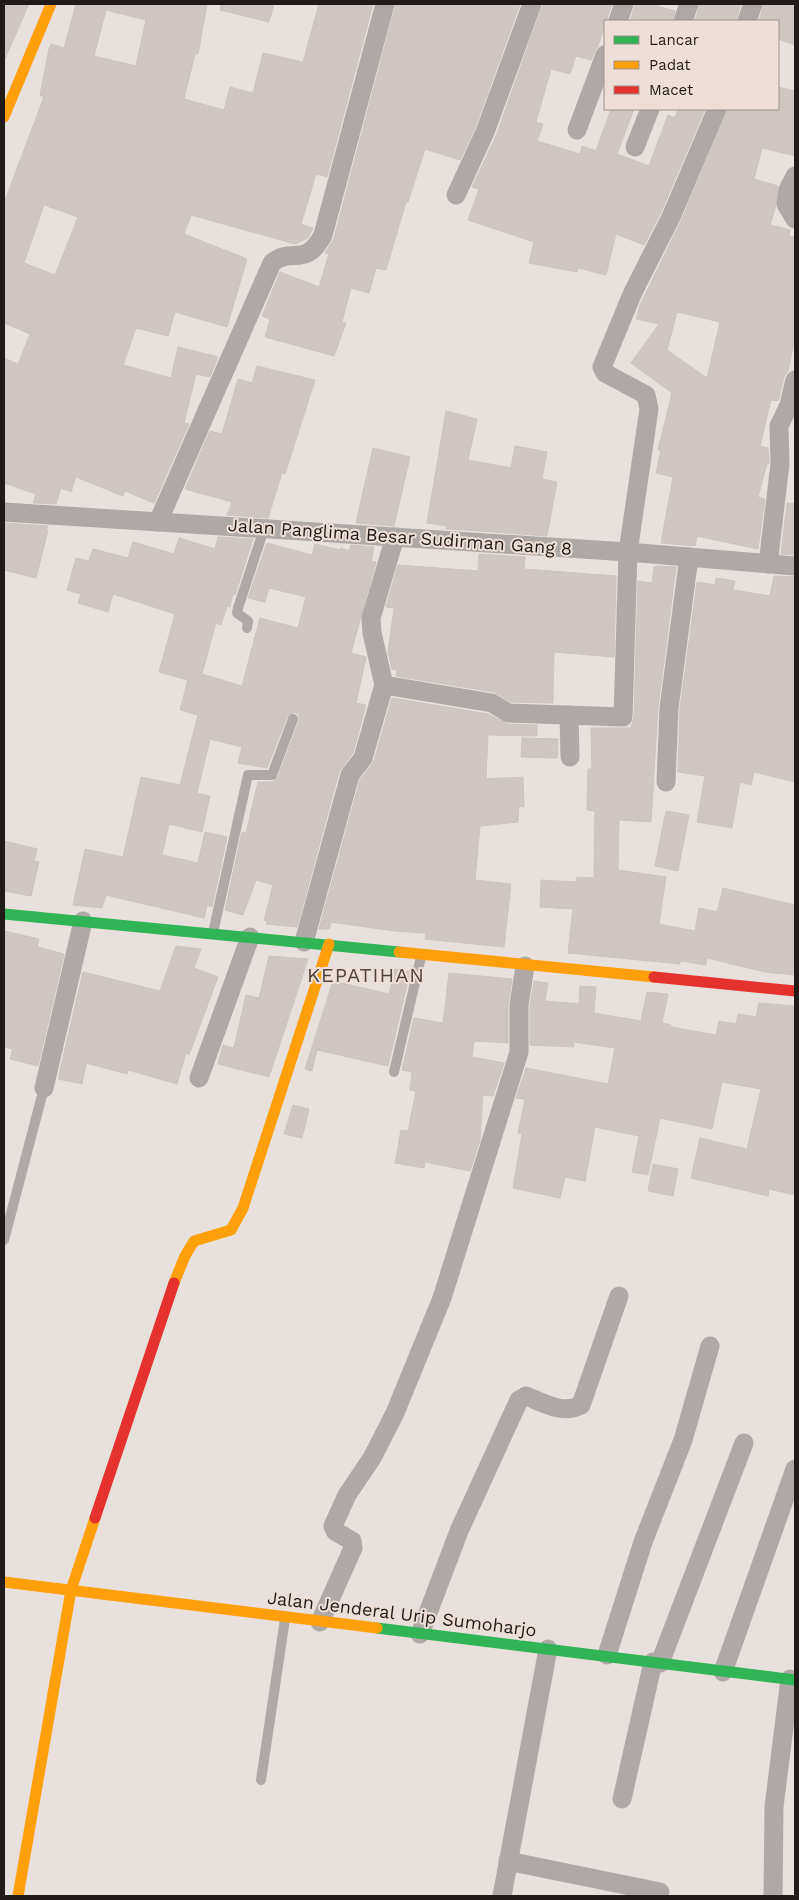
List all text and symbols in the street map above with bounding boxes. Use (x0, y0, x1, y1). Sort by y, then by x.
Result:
legend (604, 20, 779, 110)
text: Lancar (649, 31, 699, 49)
text: Padat (649, 56, 691, 74)
text: Macet (649, 81, 694, 99)
street label: Jalan Panglima Besar Sudirman Gang 8 (227, 514, 573, 559)
district label: KEPATIHAN (307, 963, 425, 987)
street label: Jalan Jenderal Urip Sumoharjo (266, 1587, 538, 1640)

